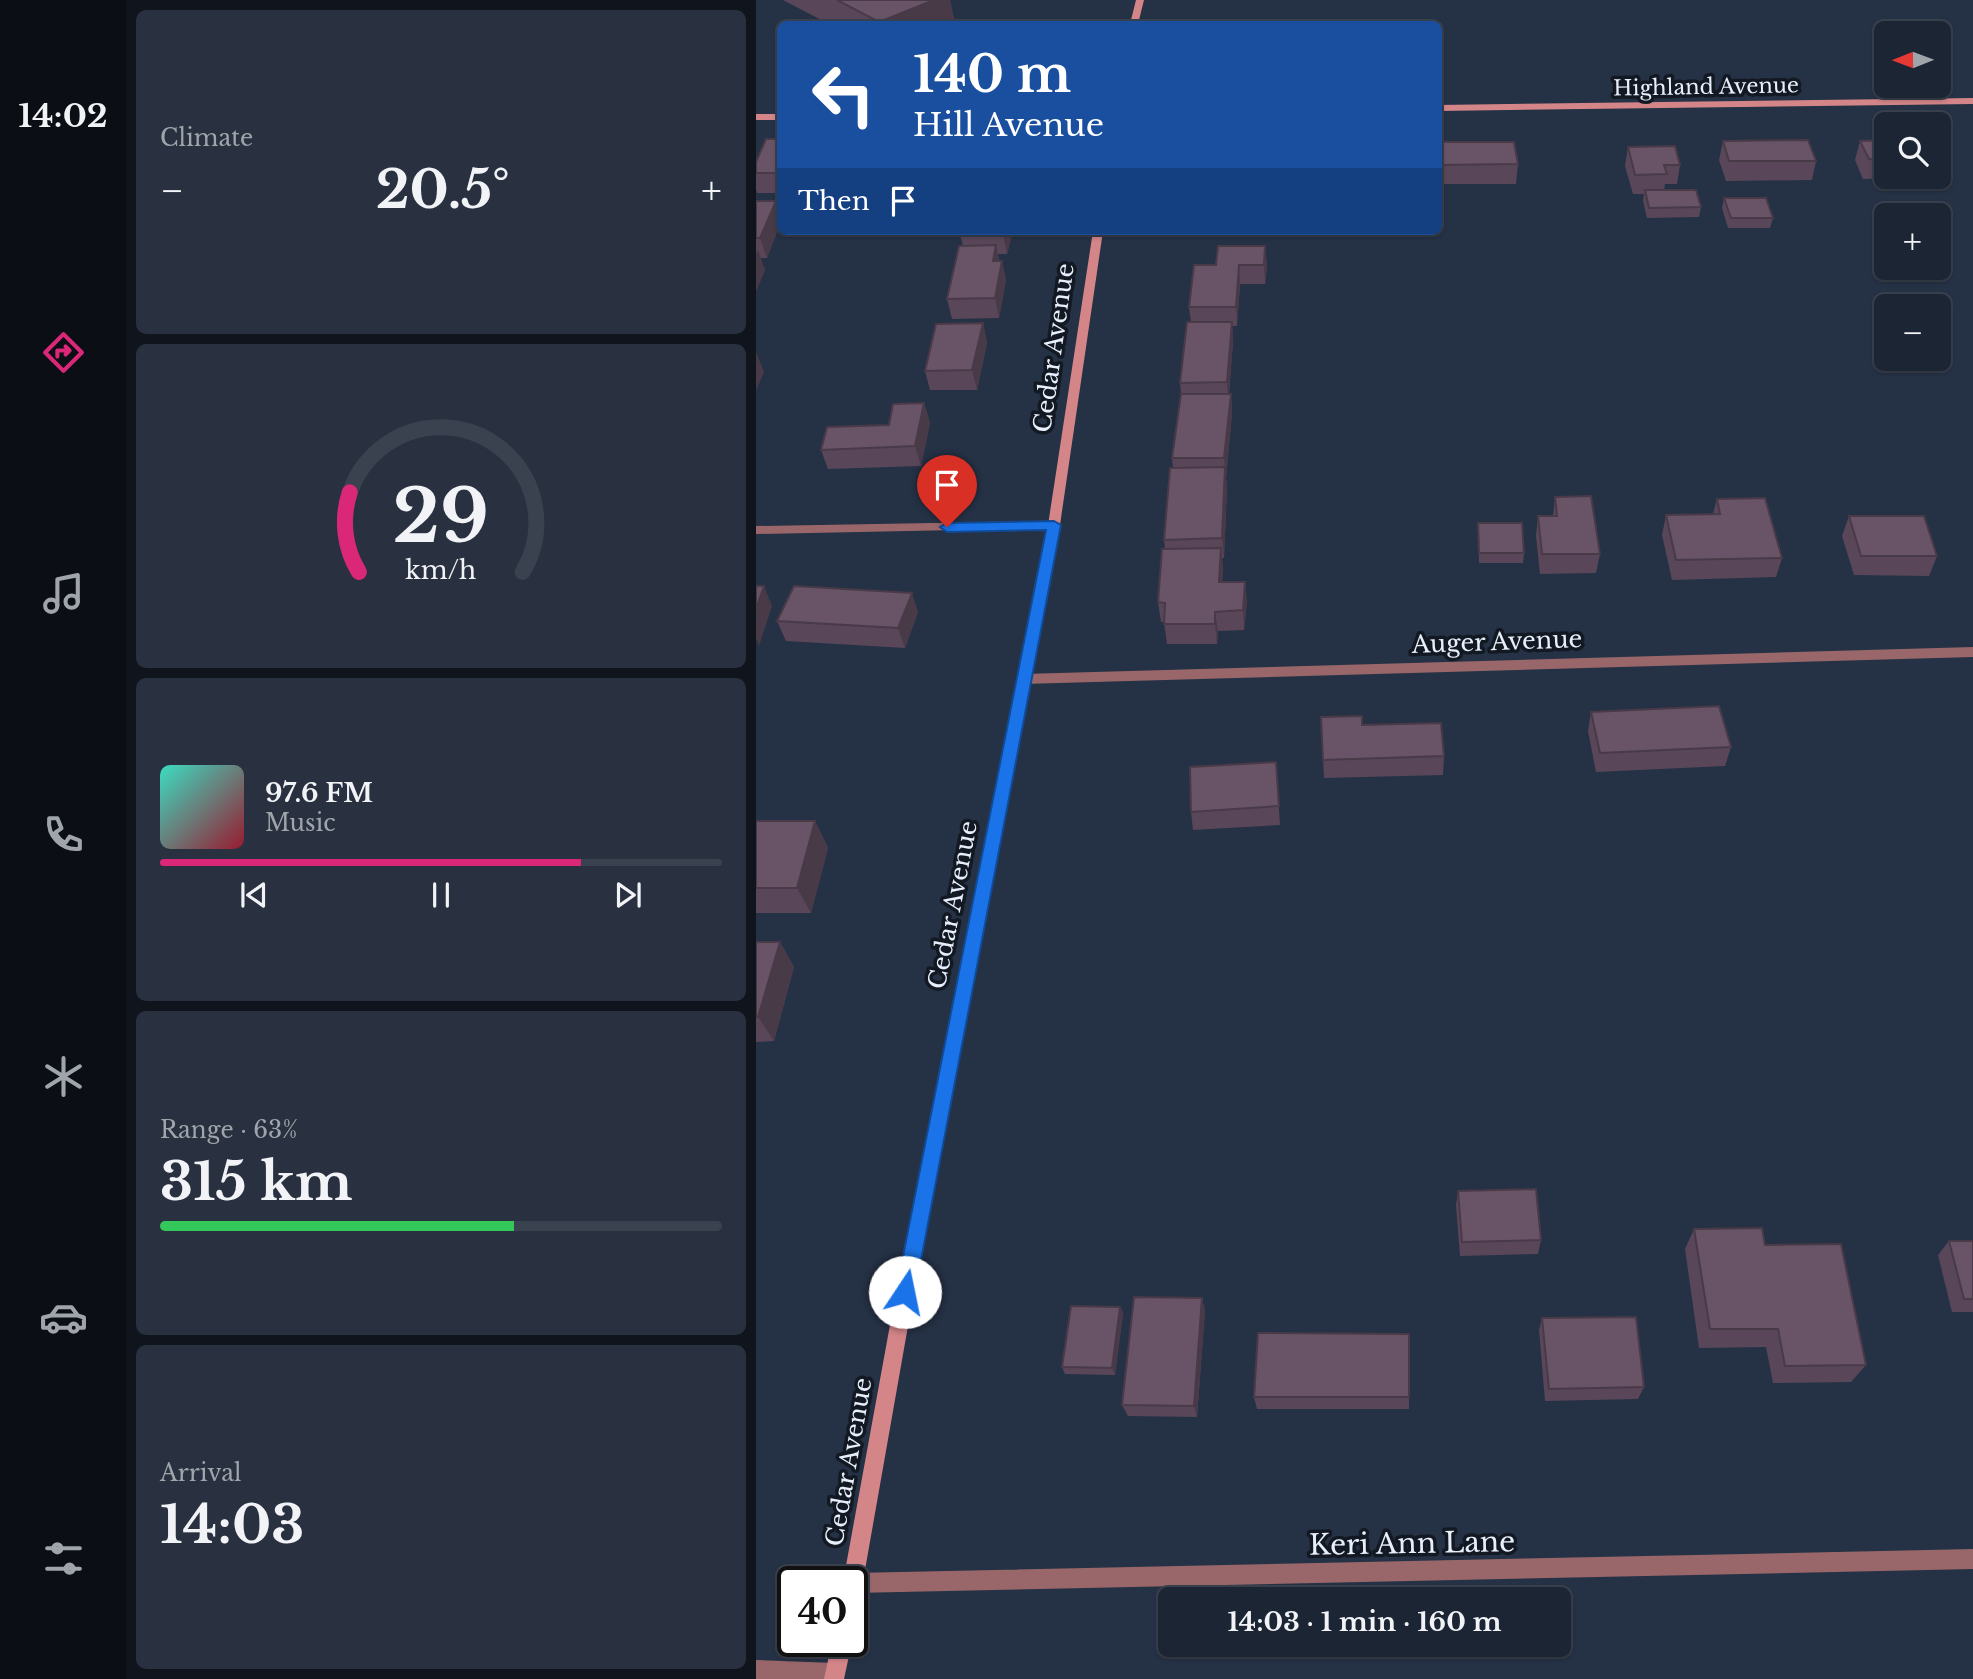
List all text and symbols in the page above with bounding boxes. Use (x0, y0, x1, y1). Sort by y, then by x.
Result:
north arrow (1874, 21, 1951, 98)
map controls (1874, 21, 1951, 371)
text: 140 m (913, 44, 1071, 105)
icon: left (798, 49, 889, 140)
street label: Highland Avenue (1613, 72, 1799, 102)
text: 14:02 (18, 96, 108, 136)
text: Hill Avenue (913, 105, 1104, 145)
button: search (1874, 112, 1951, 189)
text: Climate (160, 124, 253, 152)
text: 20.5° (376, 158, 510, 222)
text: − (160, 167, 184, 214)
text: + (701, 167, 722, 214)
icon: arrive (884, 182, 922, 220)
text: Then (798, 185, 870, 217)
button: + (1874, 203, 1951, 280)
street label: Cedar Avenue (1027, 261, 1080, 434)
button: − (1874, 294, 1951, 371)
icon: directions (39, 328, 88, 377)
pin (917, 455, 977, 527)
icon: arrive (928, 466, 966, 504)
text: 29 (393, 471, 489, 562)
text: km/h (406, 554, 476, 585)
icon: music (39, 569, 88, 618)
street label: Auger Avenue (1410, 624, 1583, 659)
text: 97.6 FM (265, 777, 373, 809)
text: Music (265, 809, 336, 837)
icon: phone (39, 810, 88, 859)
street label: Cedar Avenue (922, 818, 983, 991)
icon: previous (235, 876, 273, 914)
icon: pause (422, 876, 460, 914)
icon: next (609, 876, 647, 914)
icon: climate (39, 1052, 88, 1101)
text: Range · 63% (160, 1116, 298, 1144)
text: 315 km (160, 1150, 353, 1214)
position arrow (868, 1255, 942, 1329)
icon: car (39, 1293, 88, 1342)
street label: Cedar Avenue (819, 1375, 878, 1548)
text: Arrival (160, 1459, 241, 1487)
text: 14:03 (160, 1493, 304, 1557)
street label: Keri Ann Lane (1308, 1524, 1516, 1563)
icon: filters (39, 1534, 88, 1583)
speed limit sign: 40 (777, 1566, 868, 1657)
text: 14:03 · 1 min · 160 m (1228, 1606, 1501, 1638)

